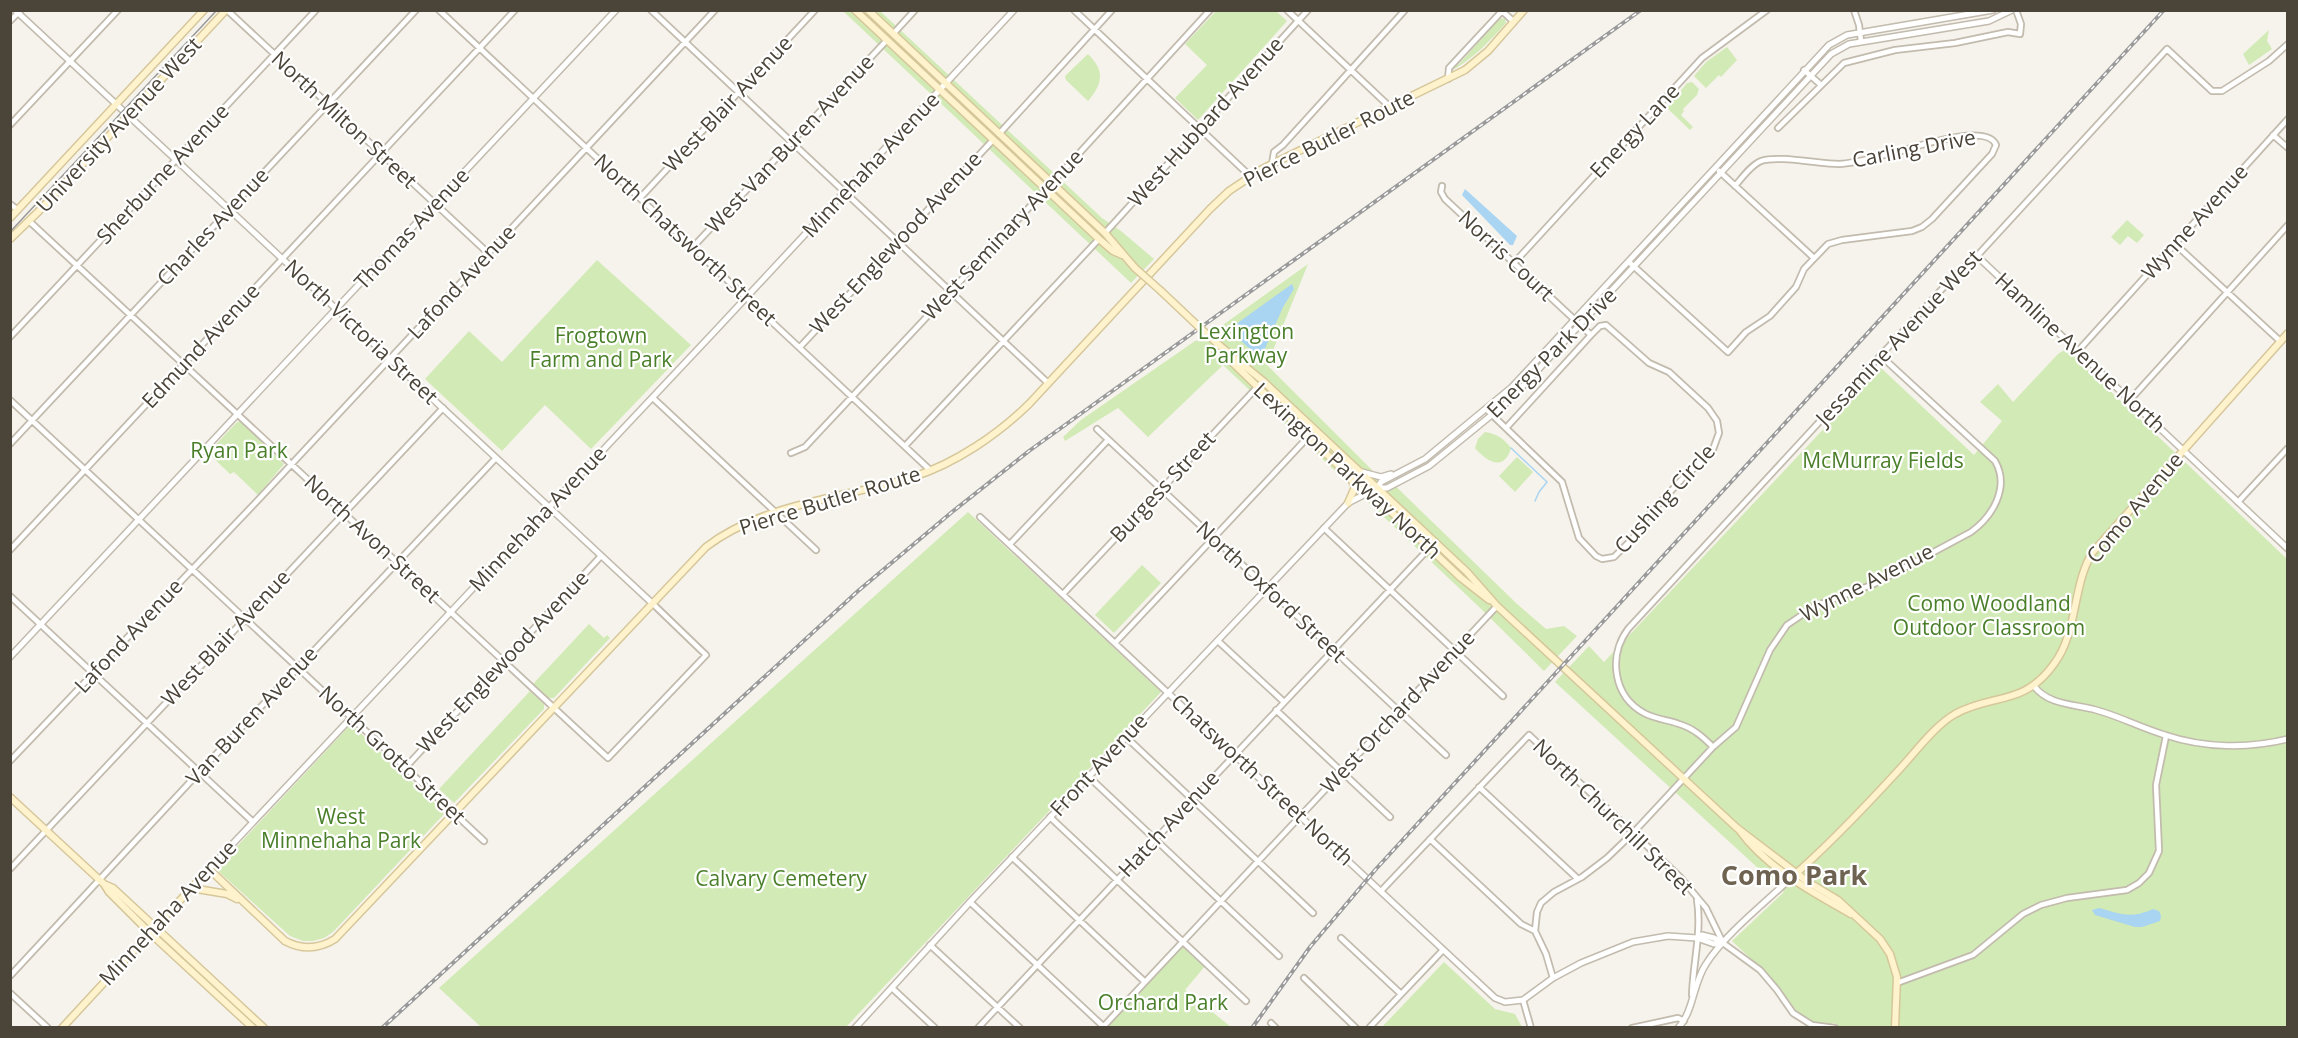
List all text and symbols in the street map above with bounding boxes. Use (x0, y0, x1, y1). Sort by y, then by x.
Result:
street label: West Blair Avenue (657, 29, 798, 178)
street label: West Hubbard Avenue (1121, 30, 1289, 212)
street label: University Avenue West (29, 31, 207, 218)
street label: North Milton Street (266, 44, 424, 194)
street label: West Van Buren Avenue (699, 48, 880, 239)
street label: Energy Lane (1583, 77, 1685, 184)
street label: Pierce Butler Route (1238, 83, 1419, 193)
street label: Minnehaha Avenue (795, 86, 945, 243)
street label: Sherburne Avenue (90, 97, 235, 250)
street label: Carling Drive (1850, 122, 1978, 174)
street label: West Seminary Avenue (916, 143, 1089, 326)
street label: West Englewood Avenue (803, 145, 987, 340)
street label: North Chatsworth Street (588, 147, 783, 331)
street label: Wynne Avenue (2135, 158, 2254, 285)
street label: Charles Avenue (150, 161, 274, 291)
street label: Thomas Avenue (348, 161, 475, 295)
street label: Norris Court (1453, 204, 1561, 307)
street label: Lafond Avenue (401, 218, 522, 344)
street label: Jessamine Avenue West (1808, 243, 1987, 433)
street label: North Victoria Street (279, 253, 445, 410)
street label: Hamline Avenue North (1989, 266, 2172, 439)
street label: Edmund Avenue (135, 277, 265, 414)
street label: Energy Park Drive (1480, 281, 1622, 423)
park label: Lexington Parkway (1198, 317, 1294, 369)
park label: Frogtown Farm and Park (530, 321, 672, 373)
street label: Lexington Parkway North (1248, 376, 1448, 565)
street label: Burgess Street (1103, 425, 1221, 548)
park label: Ryan Park (190, 436, 288, 464)
street label: Cushing Circle (1608, 438, 1721, 559)
street label: Minnehaha Avenue (462, 440, 612, 597)
park label: McMurray Fields (1802, 446, 1964, 474)
street label: Como Avenue (2080, 446, 2189, 569)
street label: Pierce Butler Route (736, 459, 924, 541)
street label: North Avon Street (299, 468, 447, 609)
street label: North Oxford Street (1191, 514, 1353, 668)
street label: Wynne Avenue (1795, 536, 1938, 628)
street label: West Blair Avenue (155, 563, 296, 712)
street label: West Englewood Avenue (410, 564, 594, 759)
street label: Lafond Avenue (68, 572, 189, 698)
park label: Como Woodland Outdoor Classroom (1893, 589, 2085, 641)
street label: West Orchard Avenue (1314, 624, 1480, 799)
street label: Van Buren Avenue (179, 640, 323, 791)
street label: North Grotto Street (313, 679, 472, 830)
street label: Chatsworth Street North (1165, 687, 1360, 871)
street label: Front Avenue (1043, 707, 1153, 822)
street label: North Churchill Street (1527, 732, 1700, 900)
street label: Hatch Avenue (1112, 764, 1225, 883)
park label: West Minnehaha Park (261, 802, 421, 854)
street label: Minnehaha Avenue (92, 834, 242, 991)
district label: Como Park (1721, 856, 1867, 893)
park label: Calvary Cemetery (695, 864, 867, 892)
park label: Orchard Park (1098, 988, 1228, 1016)

